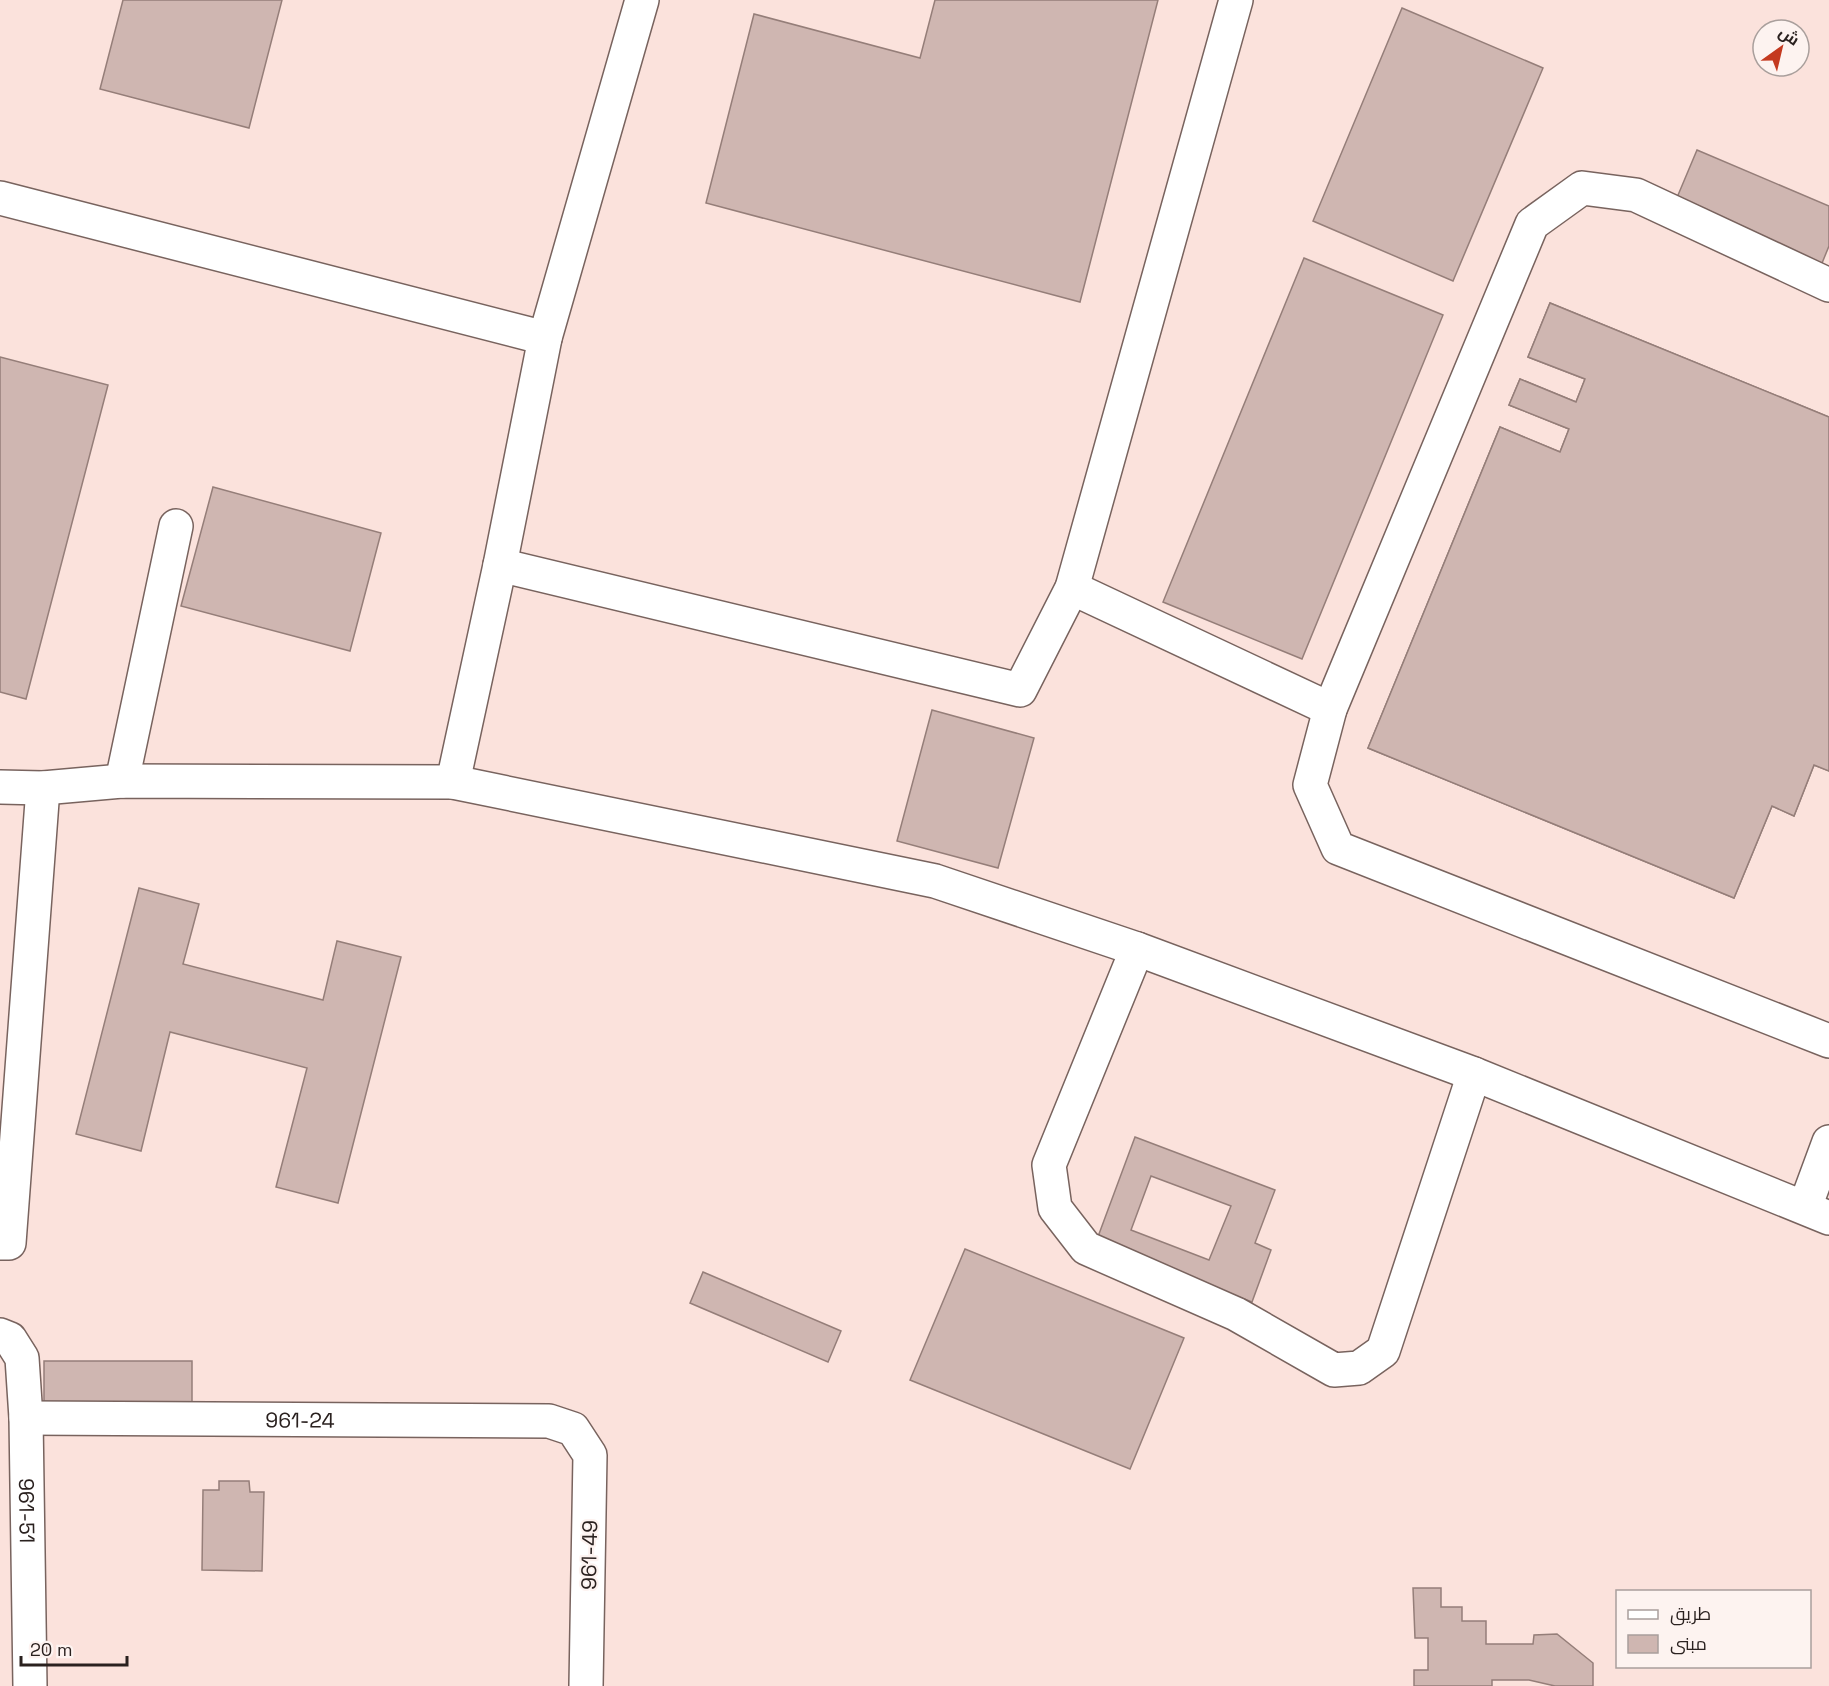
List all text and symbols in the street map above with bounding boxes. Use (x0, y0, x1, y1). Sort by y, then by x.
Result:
north arrow (1751, 18, 1811, 78)
text: ش (1775, 22, 1803, 50)
street label: 961-24 (265, 1406, 335, 1433)
street label: 961-51 (13, 1478, 41, 1543)
street label: 961-49 (575, 1520, 603, 1590)
legend (1616, 1590, 1811, 1668)
text: طريق (1670, 1602, 1711, 1626)
scale bar (21, 1629, 128, 1667)
text: مبنى (1670, 1632, 1707, 1655)
text: 20 m (30, 1638, 73, 1661)

